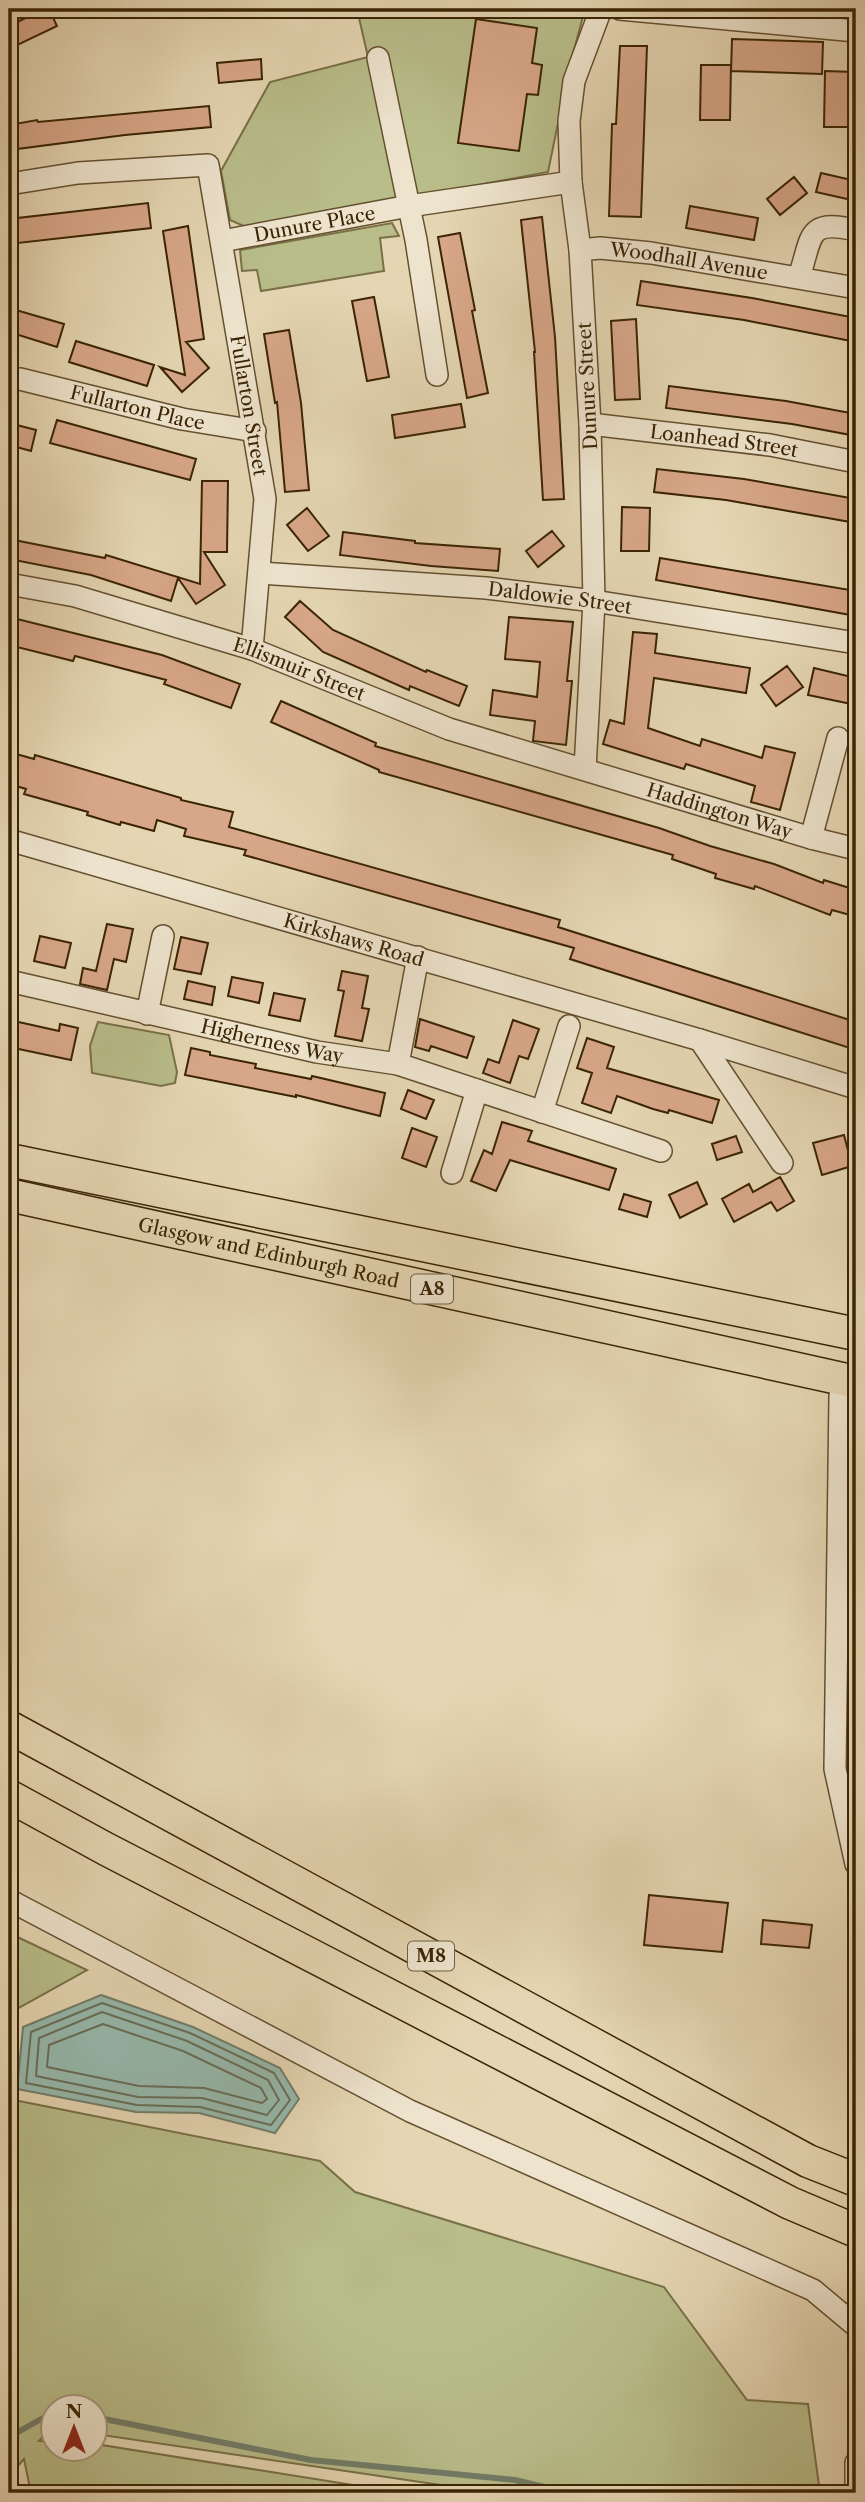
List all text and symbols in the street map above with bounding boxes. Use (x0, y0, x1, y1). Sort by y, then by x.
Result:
street label: Dunure Place (252, 202, 377, 247)
street label: Woodhall Avenue (608, 238, 769, 285)
street label: Dunure Street (573, 321, 602, 450)
street label: Fullarton Street (225, 333, 272, 478)
street label: Fullarton Place (68, 381, 206, 435)
street label: Loanhead Street (649, 420, 800, 462)
street label: Daldowie Street (487, 577, 634, 619)
street label: Ellismuir Street (230, 633, 369, 706)
street label: Haddington Way (644, 778, 795, 844)
street label: Kirkshaws Road (281, 909, 427, 972)
street label: Higherness Way (199, 1015, 345, 1068)
street label: Glasgow and Edinburgh Road (136, 1213, 402, 1293)
road number: A8 (411, 1274, 453, 1304)
road number: M8 (408, 1942, 454, 1970)
north arrow (38, 2394, 108, 2464)
text: N (66, 2400, 82, 2423)

